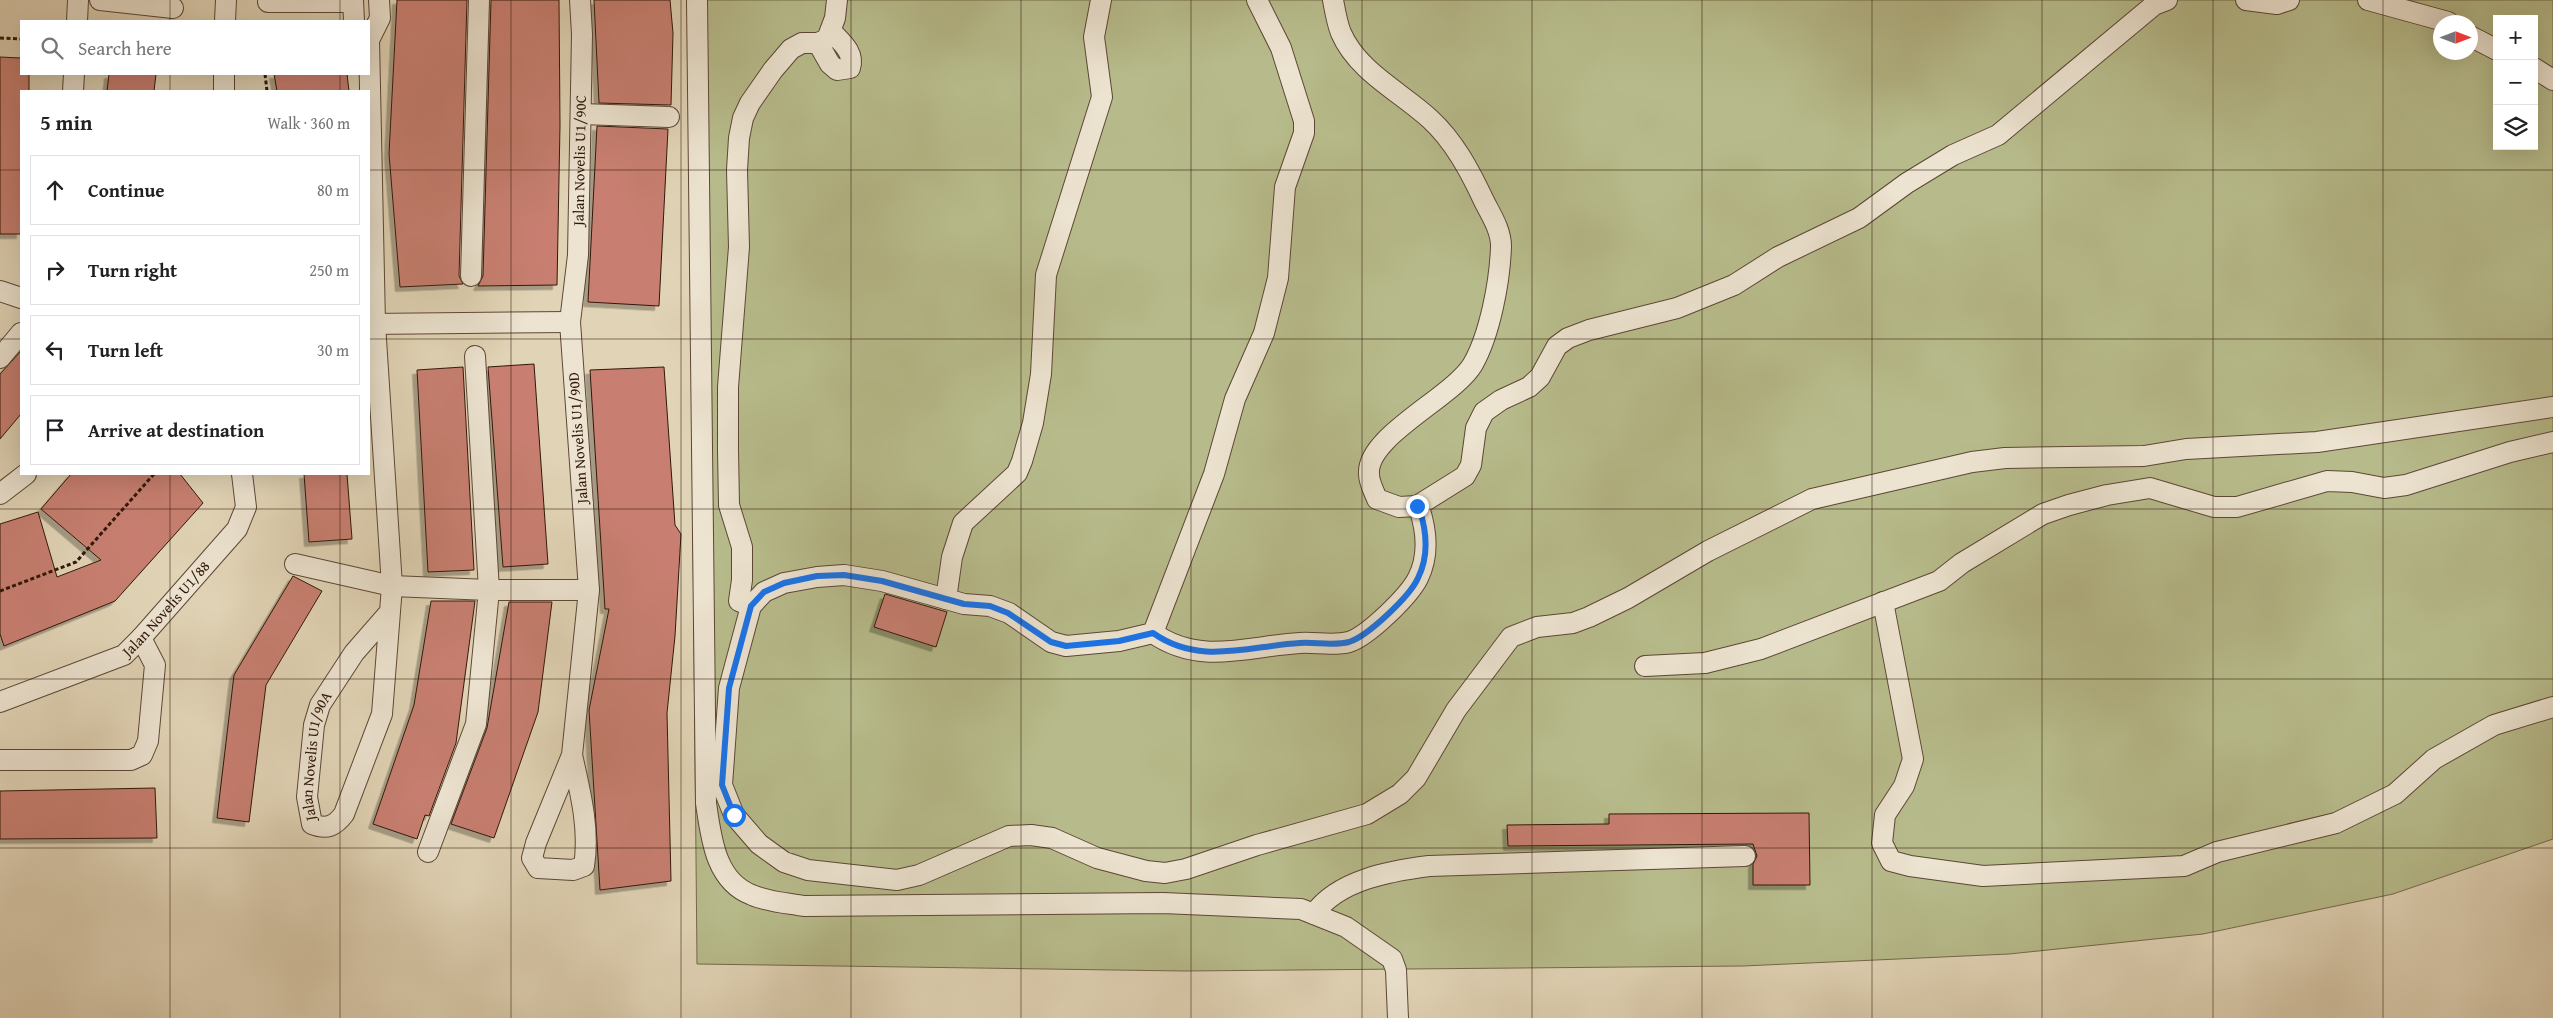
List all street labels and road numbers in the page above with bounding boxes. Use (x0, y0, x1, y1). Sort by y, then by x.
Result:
street label: Jalan Novelis U1/90C (567, 95, 591, 228)
street label: Jalan Novelis U1/90D (562, 372, 593, 506)
street label: Jalan Novelis U1/88 (116, 556, 214, 663)
street label: Jalan Novelis U1/90A (296, 687, 336, 825)

